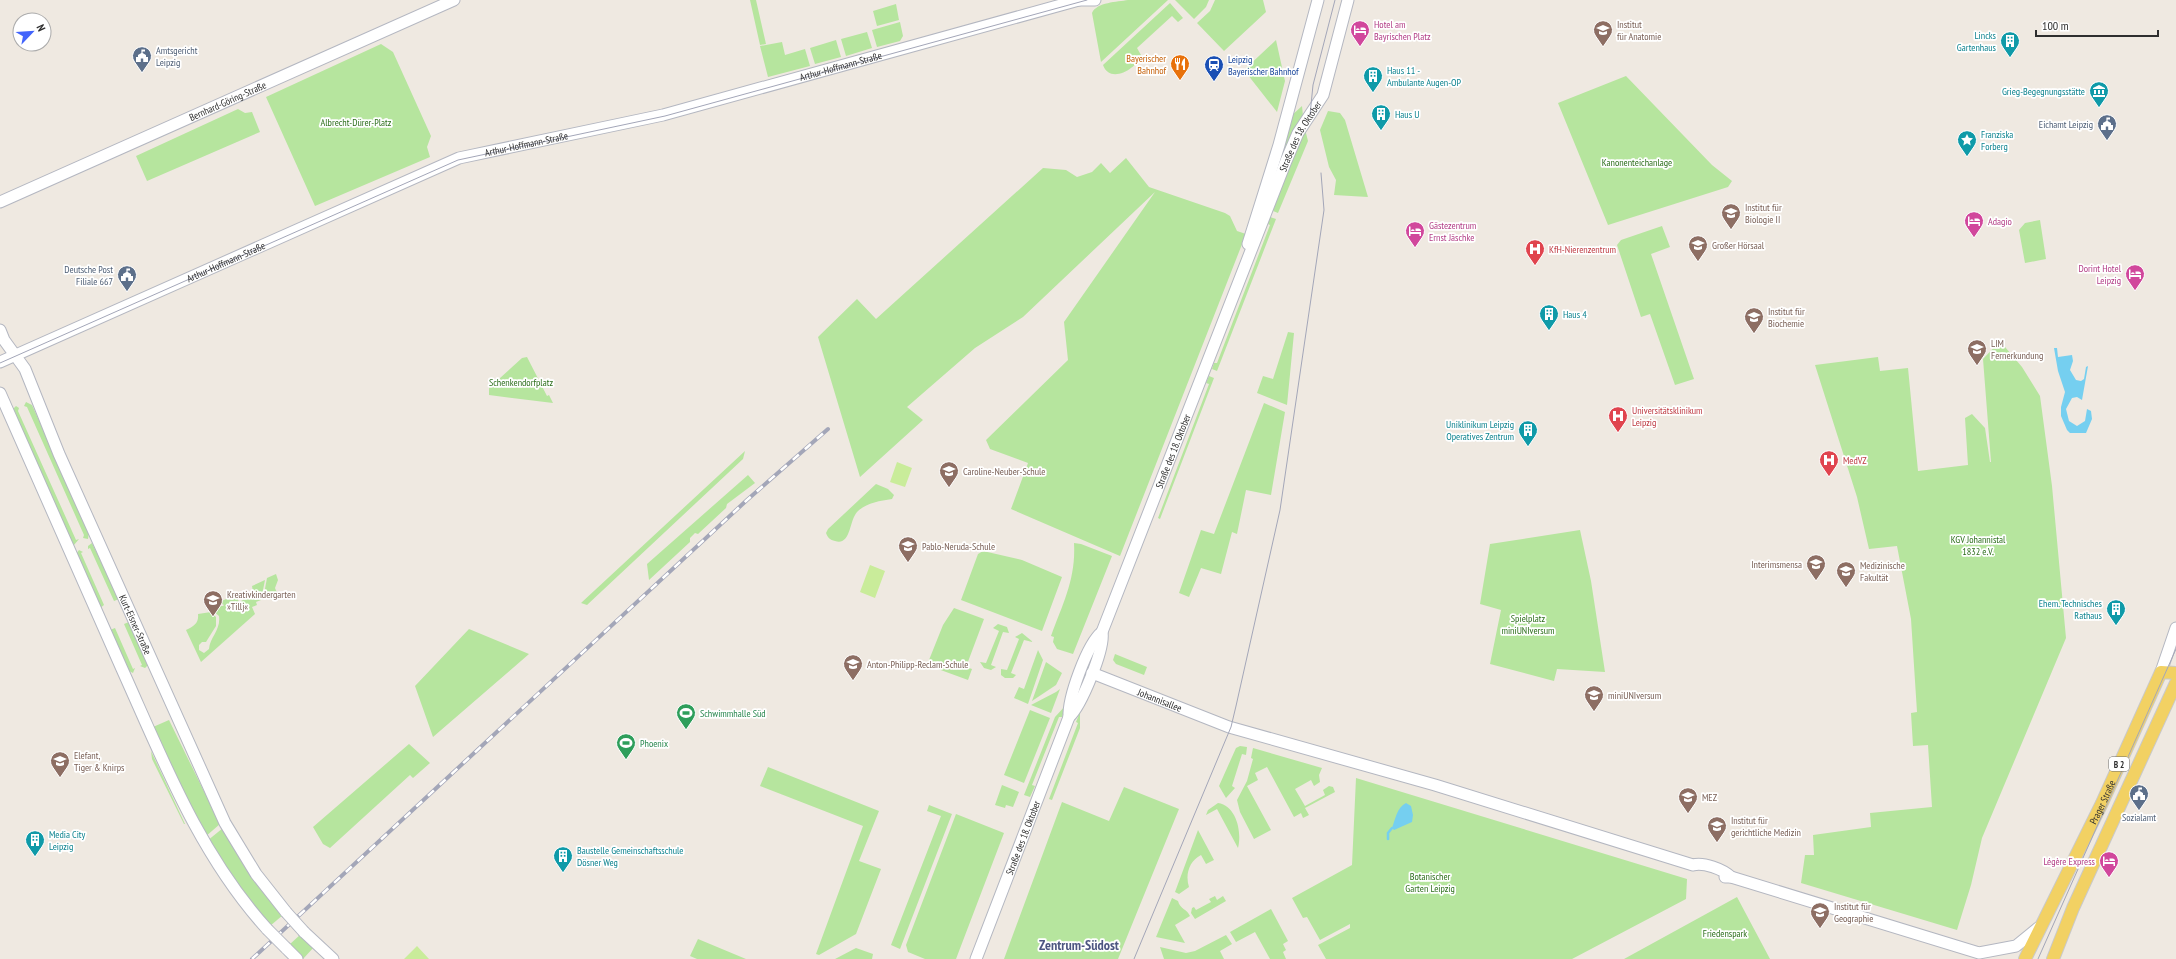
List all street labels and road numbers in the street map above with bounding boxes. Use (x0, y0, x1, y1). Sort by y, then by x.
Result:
street label: Arthur-Hoffmann-Straße (798, 48, 883, 83)
street label: Bernhard-Göring-Straße (187, 78, 268, 124)
street label: Straße des 18. Oktober (1276, 98, 1324, 174)
street label: Arthur-Hoffmann-Straße (483, 129, 569, 159)
street label: Arthur-Hoffmann-Straße (184, 239, 267, 285)
street label: Straße des 18. Oktober (1152, 412, 1193, 490)
street label: Kurt-Eisner-Straße (117, 592, 155, 656)
street label: Johannisallee (1135, 685, 1184, 714)
road number: B 2 (2109, 757, 2129, 771)
street label: Prager Straße (2086, 778, 2118, 826)
street label: Straße des 18. Oktober (1002, 798, 1043, 877)

